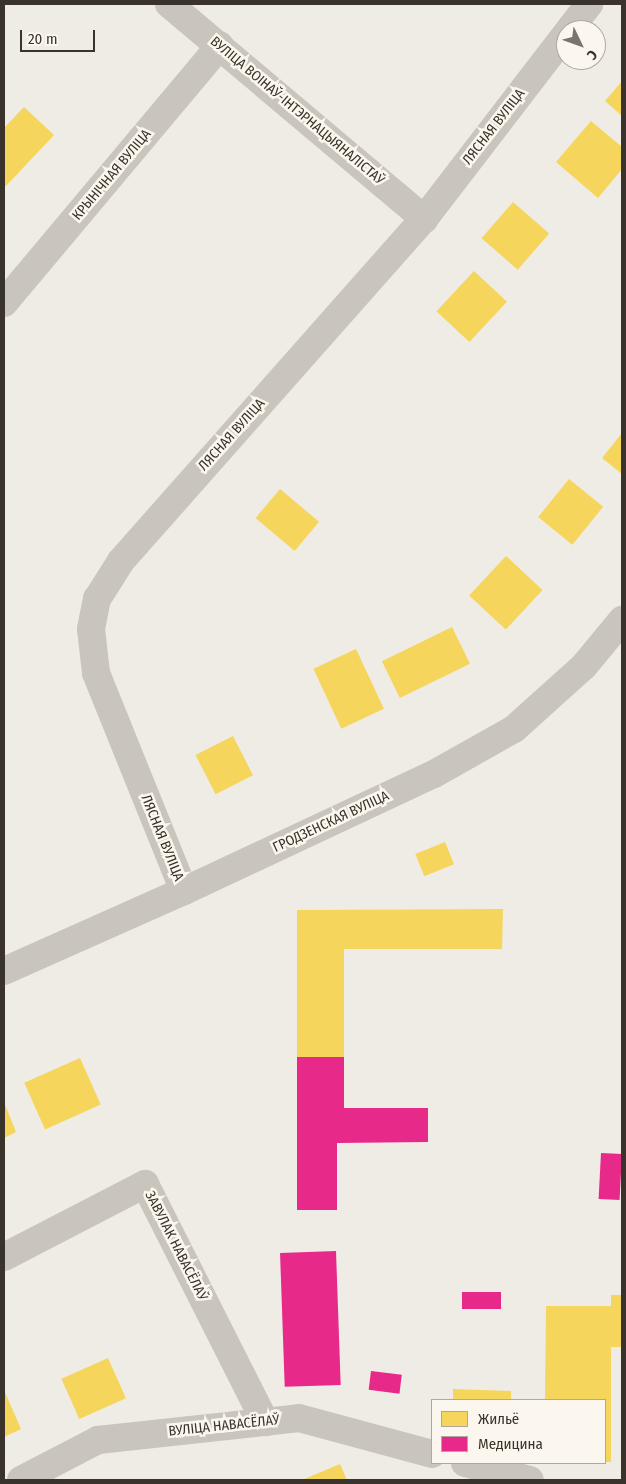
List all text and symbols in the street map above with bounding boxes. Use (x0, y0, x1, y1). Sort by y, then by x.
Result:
scale bar (22, 20, 98, 52)
north arrow (556, 20, 606, 70)
text: 20 m (28, 30, 58, 48)
street label: ВУЛІЦА ВОІНАЎ-ІНТЭРНАЦЫЯНАЛІСТАЎ (207, 33, 387, 189)
text: С (583, 46, 601, 63)
street label: ЛЯСНАЯ ВУЛІЦА (459, 86, 529, 168)
street label: КРЫНІЧНАЯ ВУЛІЦА (69, 126, 155, 224)
street label: ЛЯСНАЯ ВУЛІЦА (195, 395, 269, 475)
street label: ГРОДЗЕНСКАЯ ВУЛІЦА (270, 788, 392, 856)
street label: ЛЯСНАЯ ВУЛІЦА (137, 792, 187, 884)
street label: ЗАВУЛАК НАВАСЁЛАЎ (141, 1188, 211, 1304)
legend (431, 1399, 606, 1464)
text: Жильё (478, 1410, 519, 1428)
street label: ВУЛІЦА НАВАСЁЛАЎ (168, 1412, 280, 1440)
text: Медицина (478, 1435, 543, 1453)

